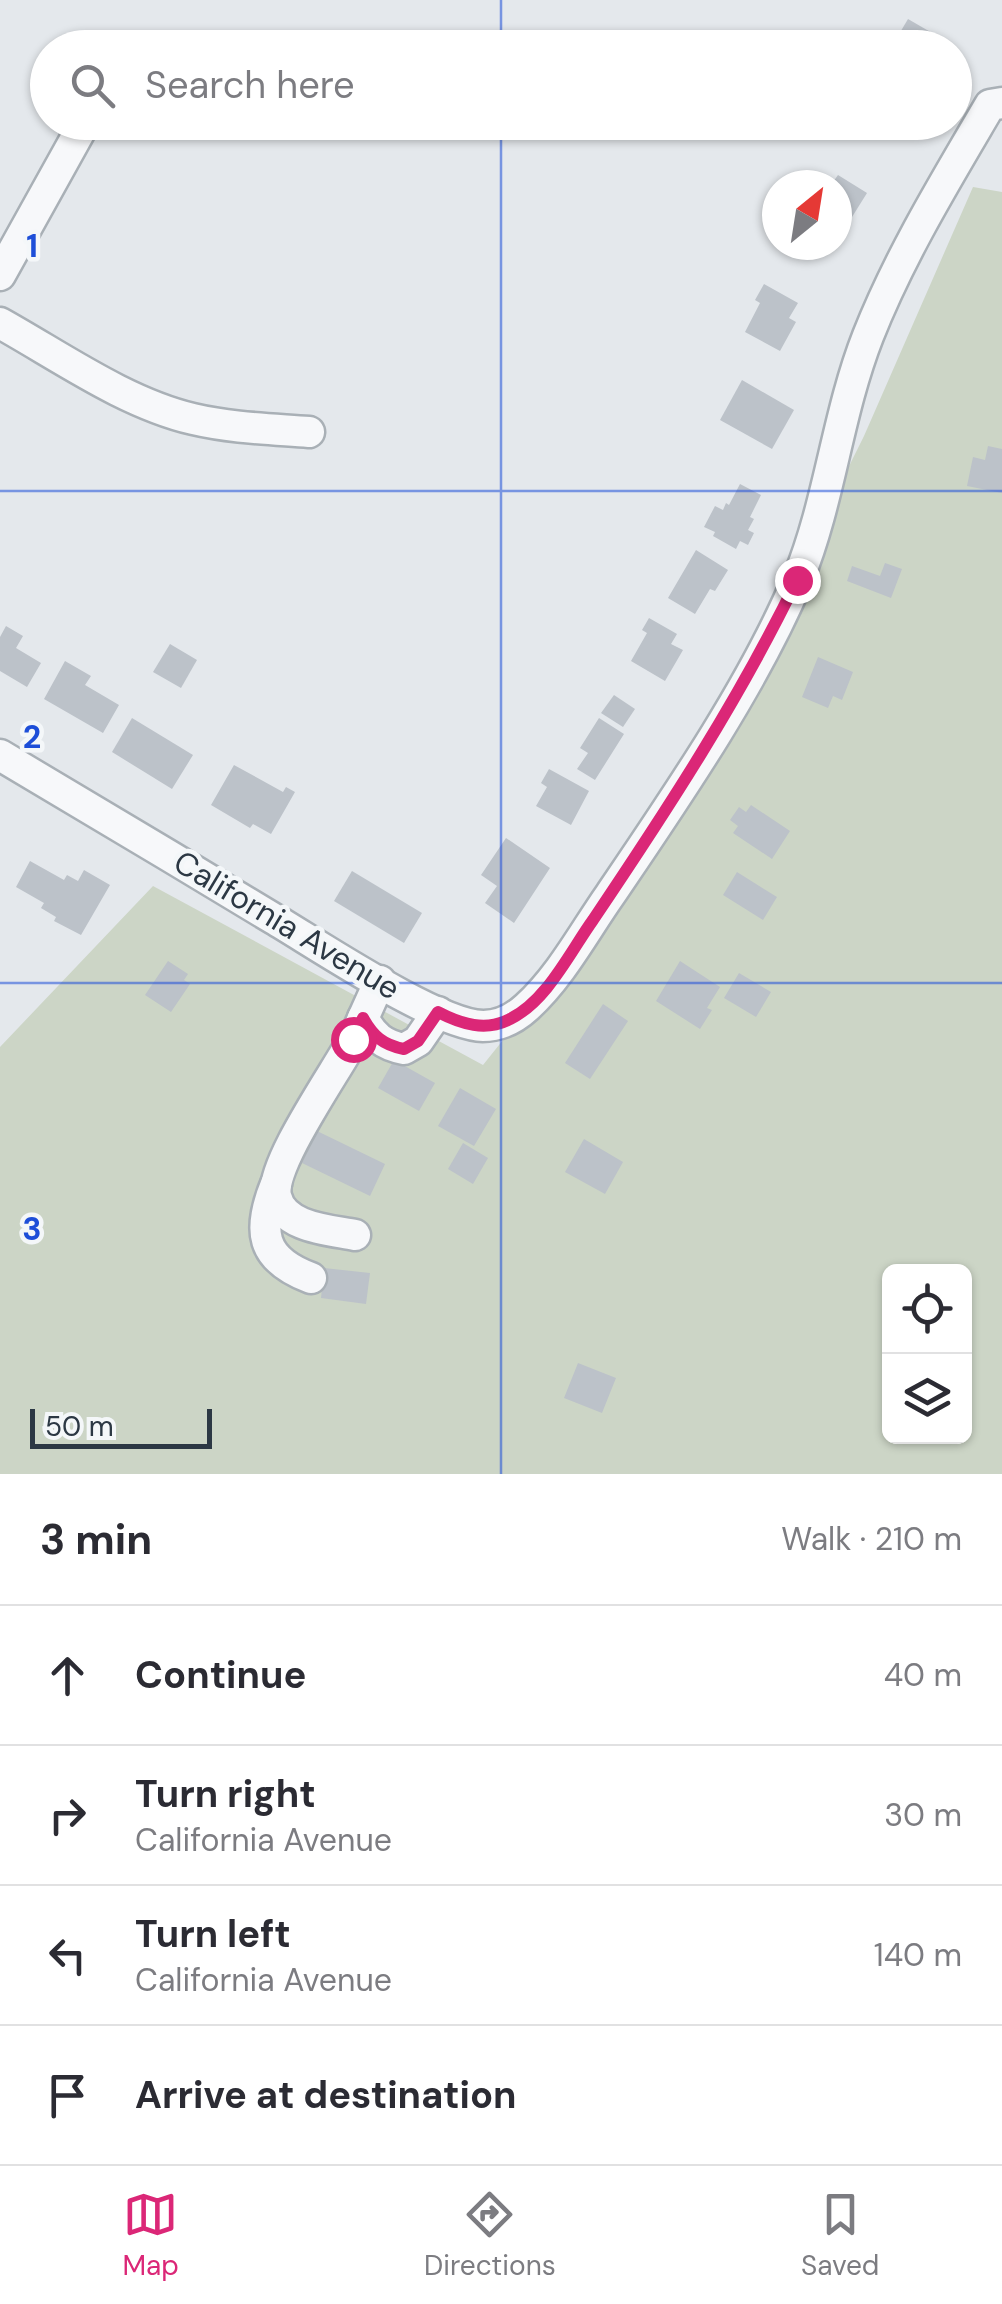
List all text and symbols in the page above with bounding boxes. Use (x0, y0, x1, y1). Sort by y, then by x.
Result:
search box (30, 30, 972, 140)
icon: search (65, 58, 120, 113)
text: Search here (145, 60, 355, 110)
north arrow (762, 170, 852, 260)
text: 1 (26, 225, 38, 267)
route end (775, 558, 821, 604)
text: 2 (23, 716, 41, 758)
street label: California Avenue (166, 841, 408, 1009)
route start (331, 1017, 377, 1063)
text: 3 (22, 1208, 42, 1250)
map controls (882, 1264, 972, 1444)
button: locate (882, 1264, 972, 1354)
button: layers (882, 1354, 972, 1444)
scale bar (30, 1404, 212, 1448)
text: 50 m (45, 1408, 114, 1445)
text: 3 min (40, 1512, 152, 1567)
text: Walk · 210 m (781, 1518, 962, 1560)
icon: ahead (40, 1648, 95, 1703)
text: Continue (135, 1650, 306, 1700)
text: 40 m (884, 1654, 962, 1696)
text: Turn right (135, 1769, 316, 1819)
icon: right (40, 1788, 95, 1843)
text: 30 m (884, 1794, 962, 1836)
text: California Avenue (135, 1819, 392, 1861)
text: Turn left (135, 1909, 291, 1959)
icon: left (40, 1928, 95, 1983)
text: 140 m (874, 1934, 962, 1976)
text: California Avenue (135, 1959, 392, 2001)
icon: arrive (40, 2068, 95, 2123)
text: Arrive at destination (135, 2070, 517, 2120)
tab: Map (123, 2187, 179, 2284)
tab: Directions (424, 2187, 556, 2284)
tab: Saved (801, 2187, 879, 2284)

